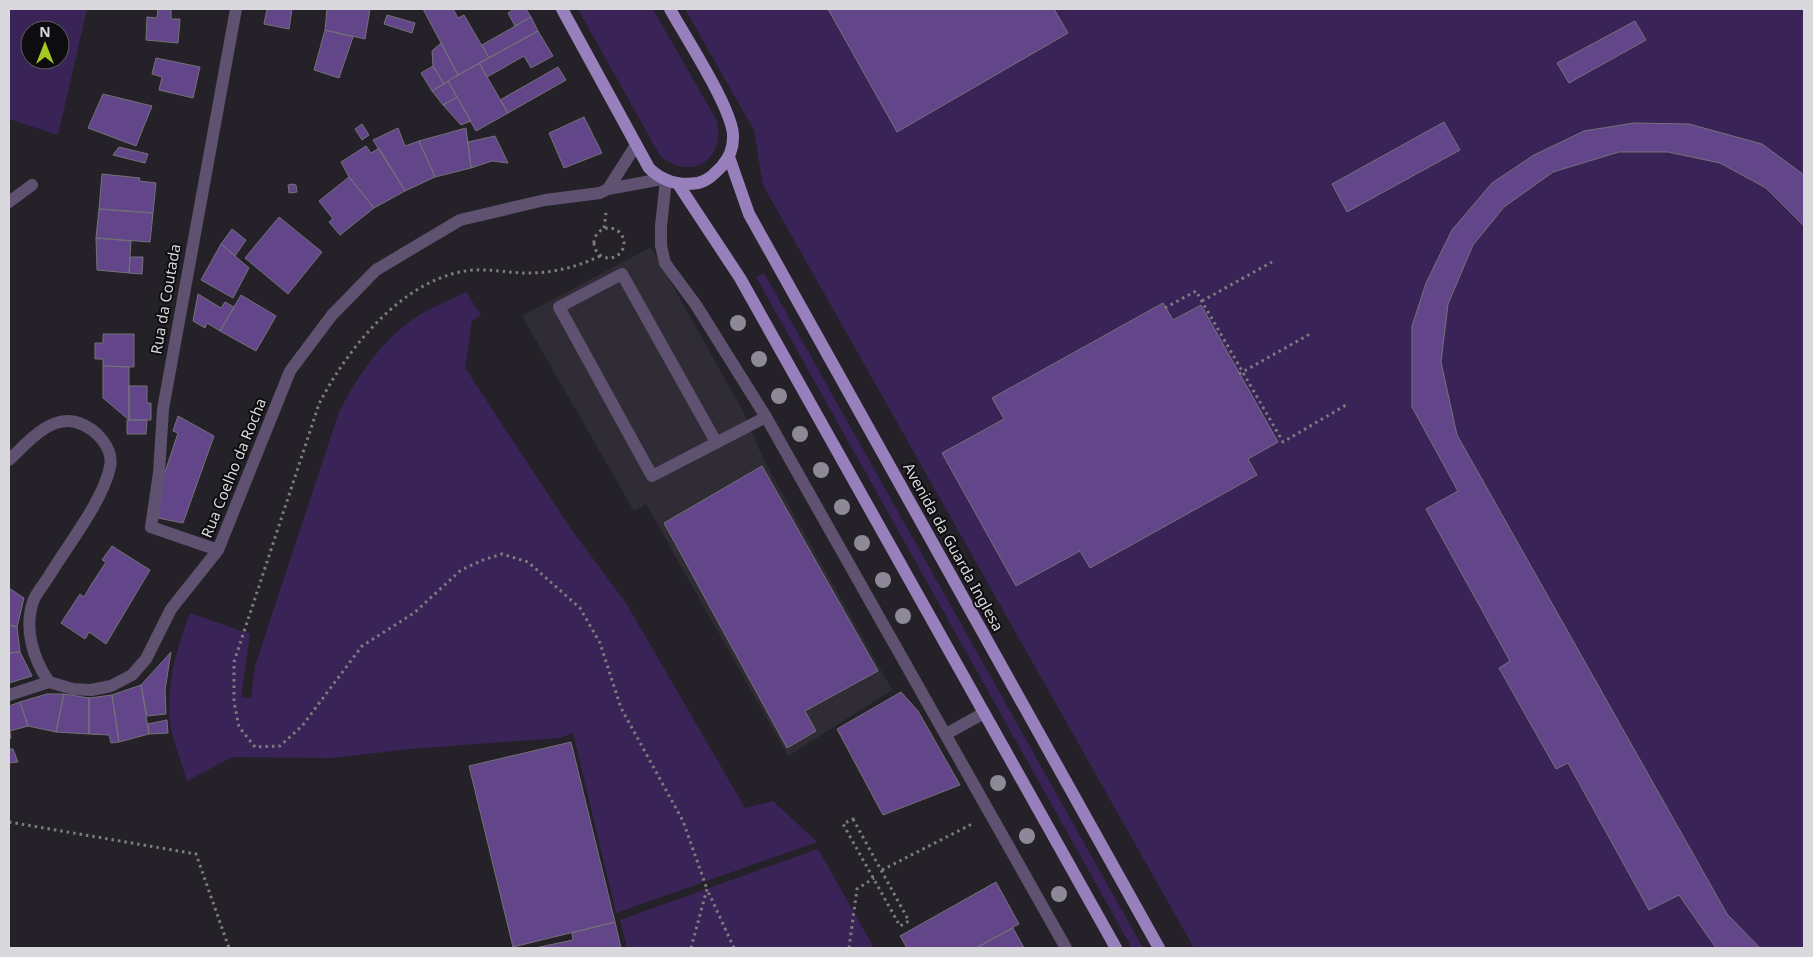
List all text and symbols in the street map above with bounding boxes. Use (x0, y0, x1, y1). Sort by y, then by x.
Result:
north arrow (20, 20, 70, 70)
text: N (39, 22, 51, 41)
street label: Rua da Coutada (145, 242, 185, 356)
street label: Rua Coelho da Rocha (196, 395, 270, 540)
street label: Avenida da Guarda Inglesa (899, 459, 1009, 634)

